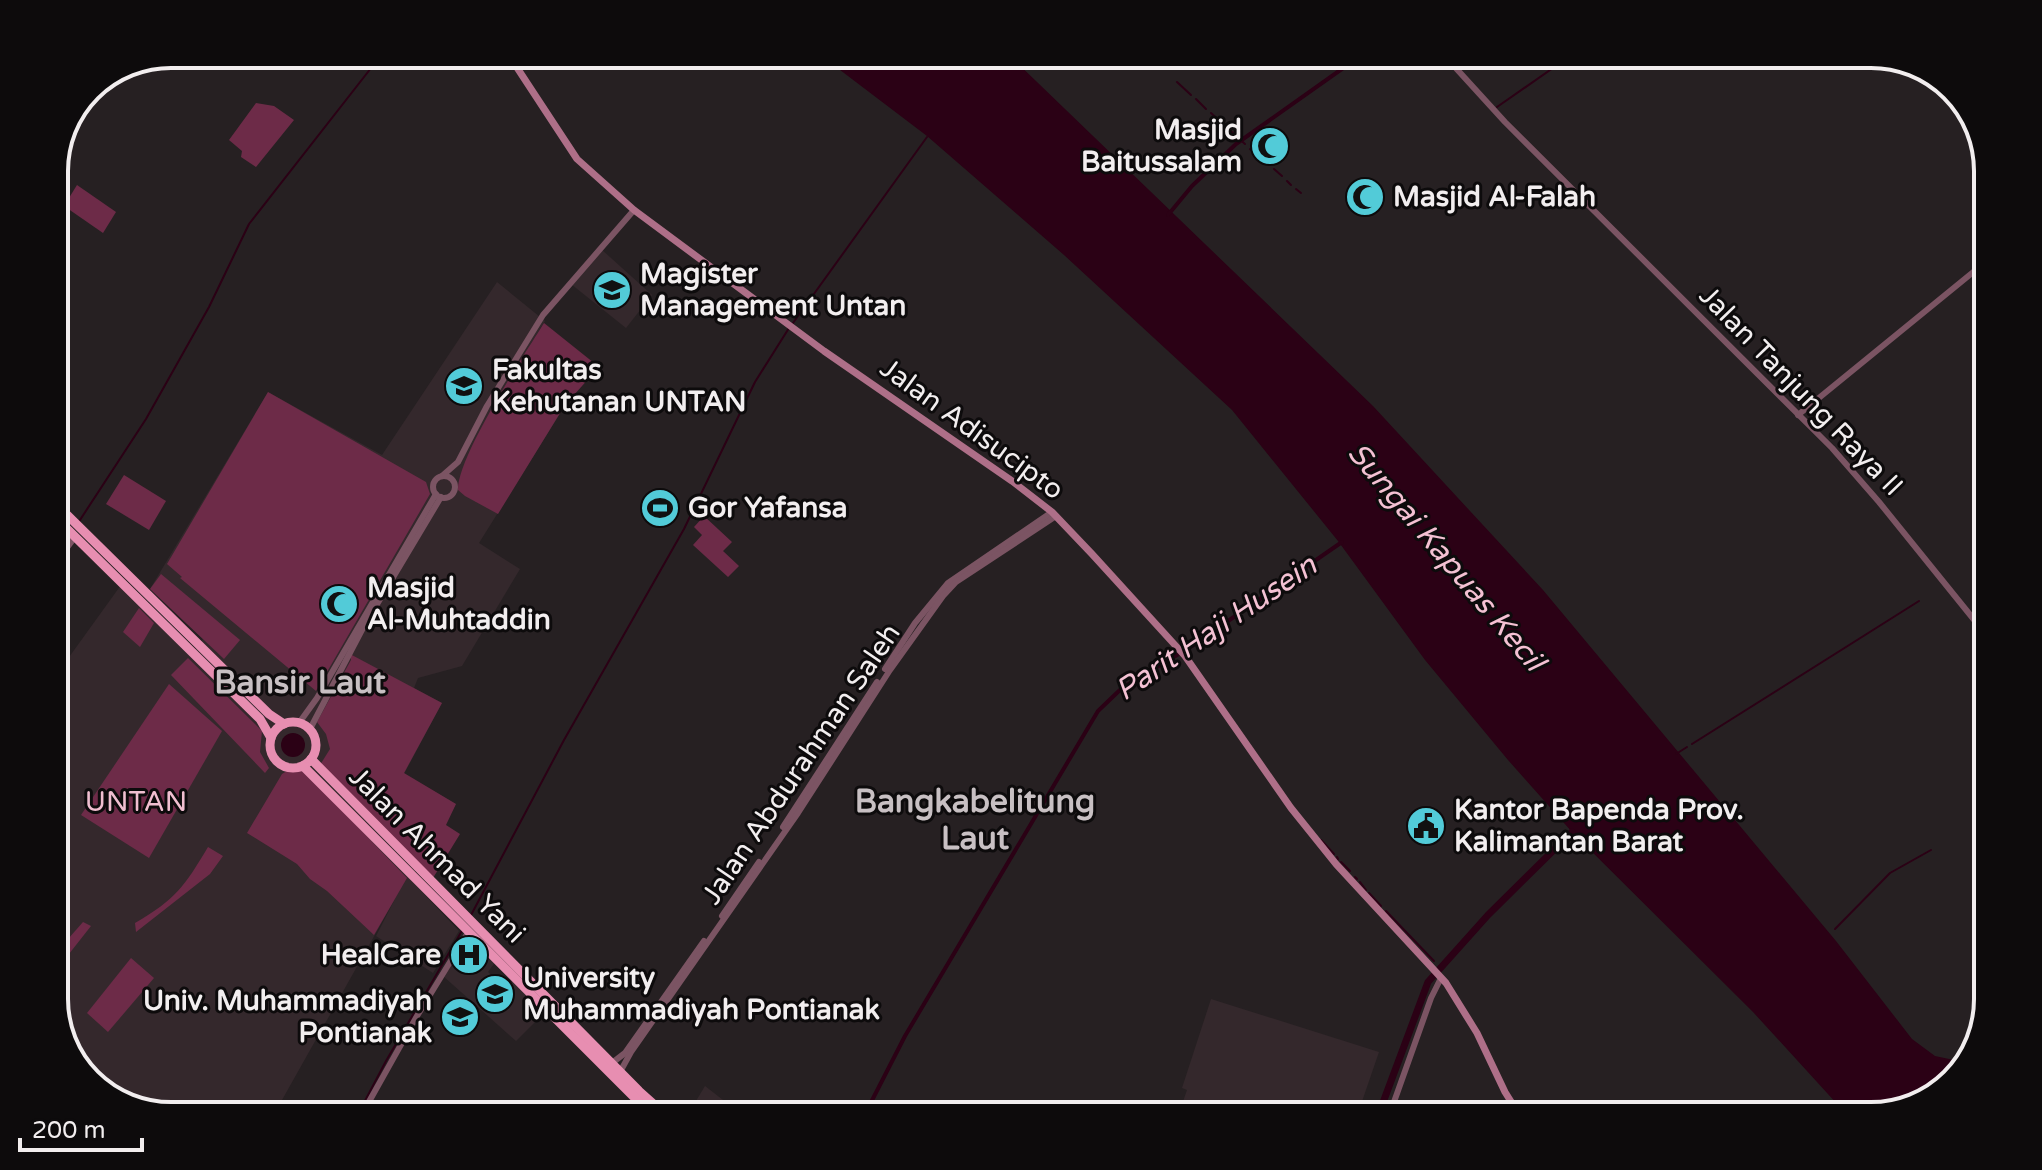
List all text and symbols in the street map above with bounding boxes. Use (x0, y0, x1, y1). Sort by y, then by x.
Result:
place label: Masjid Baitussalam (1081, 113, 1242, 179)
mosque icon: Masjid Baitussalam (1249, 125, 1291, 167)
mosque icon: Masjid Al-Falah (1344, 176, 1386, 218)
place label: Masjid Al-Falah (1393, 180, 1596, 214)
place label: Magister Management Untan (640, 257, 906, 323)
school or university icon: Magister Management Untan (591, 269, 633, 311)
street label: Jalan Tanjung Raya II (1692, 279, 1910, 503)
street label: Jalan Adisucipto (874, 351, 1070, 507)
place label: Fakultas Kehutanan UNTAN (492, 353, 747, 419)
school or university icon: Fakultas Kehutanan UNTAN (443, 365, 485, 407)
water label: Sungai Kapuas Kecil (1340, 435, 1555, 682)
sports icon: Gor Yafansa (639, 487, 681, 529)
place label: Gor Yafansa (688, 491, 847, 525)
water label: Parit Haji Husein (1108, 547, 1324, 709)
place label: Masjid Al-Muhtaddin (367, 571, 551, 637)
mosque icon: Masjid Al-Muhtaddin (318, 583, 360, 625)
street label: Jalan Abdurahman Saleh (694, 617, 908, 911)
district label: Bansir Laut (214, 664, 387, 702)
street label: Jalan Ahmad Yani (342, 760, 532, 950)
district label: Bangkabelitung Laut (855, 783, 1095, 858)
park label: UNTAN (85, 785, 187, 819)
place label: Kantor Bapenda Prov. Kalimantan Barat (1454, 793, 1744, 859)
public building icon: Kantor Bapenda Prov. Kalimantan Barat (1405, 805, 1447, 847)
hospital icon: HealCare (448, 934, 490, 976)
place label: HealCare (321, 938, 441, 972)
place label: University Muhammadiyah Pontianak (523, 961, 880, 1027)
school or university icon: University Muhammadiyah Pontianak (474, 973, 516, 1015)
place label: Univ. Muhammadiyah Pontianak (143, 984, 432, 1050)
school or university icon: Univ. Muhammadiyah Pontianak (439, 996, 481, 1038)
scale bar (20, 1102, 142, 1152)
text: 200 m (32, 1116, 106, 1145)

